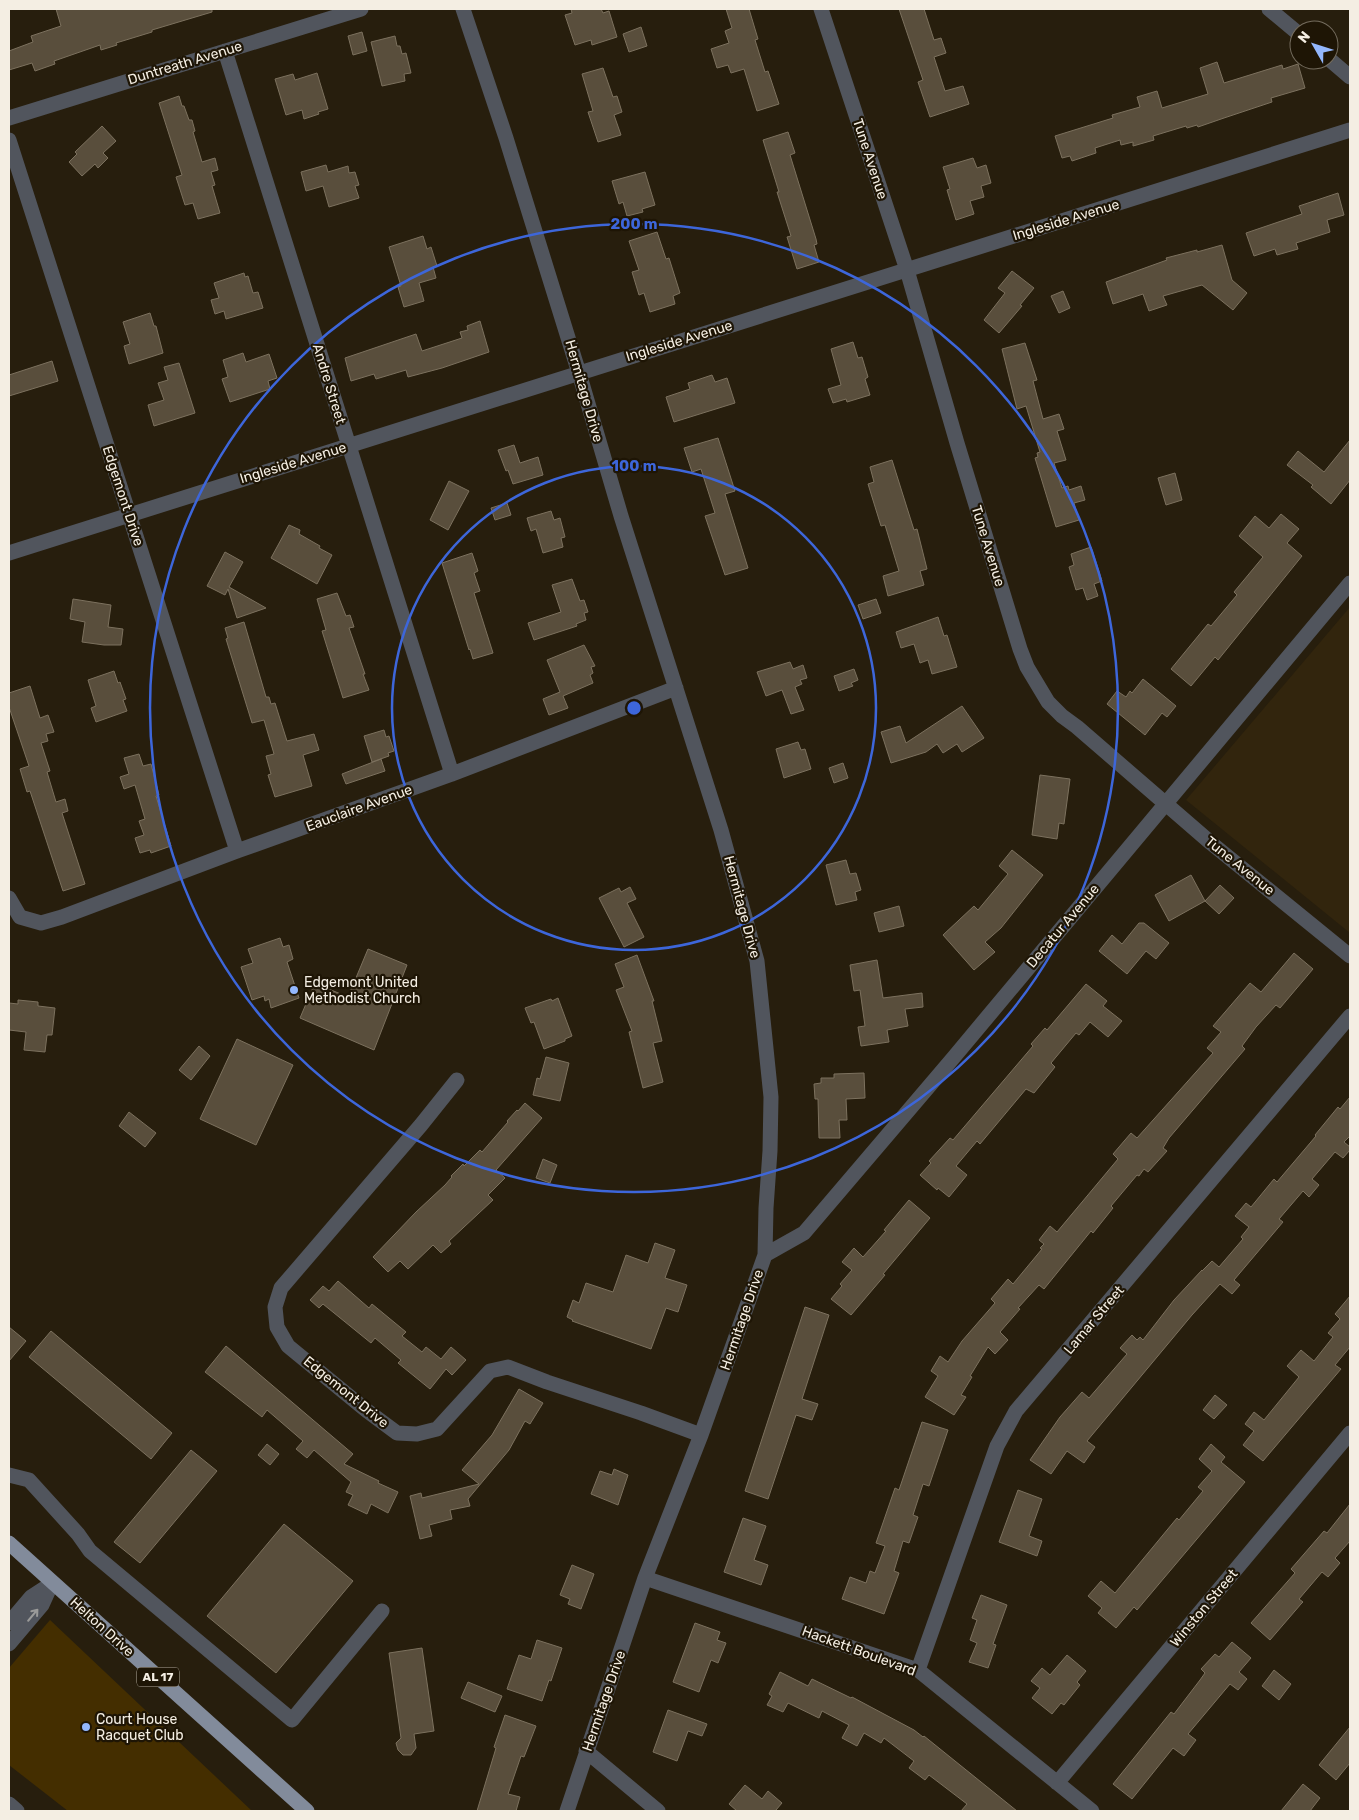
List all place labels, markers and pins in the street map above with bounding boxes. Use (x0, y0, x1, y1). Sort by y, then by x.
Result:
centre of rings (625, 699, 643, 717)
place label: Edgemont United Methodist Church (304, 974, 420, 1007)
marker: Edgemont United Methodist Church (288, 984, 300, 996)
place label: Court House Racquet Club (96, 1711, 184, 1744)
marker: Court House Racquet Club (80, 1721, 92, 1733)

